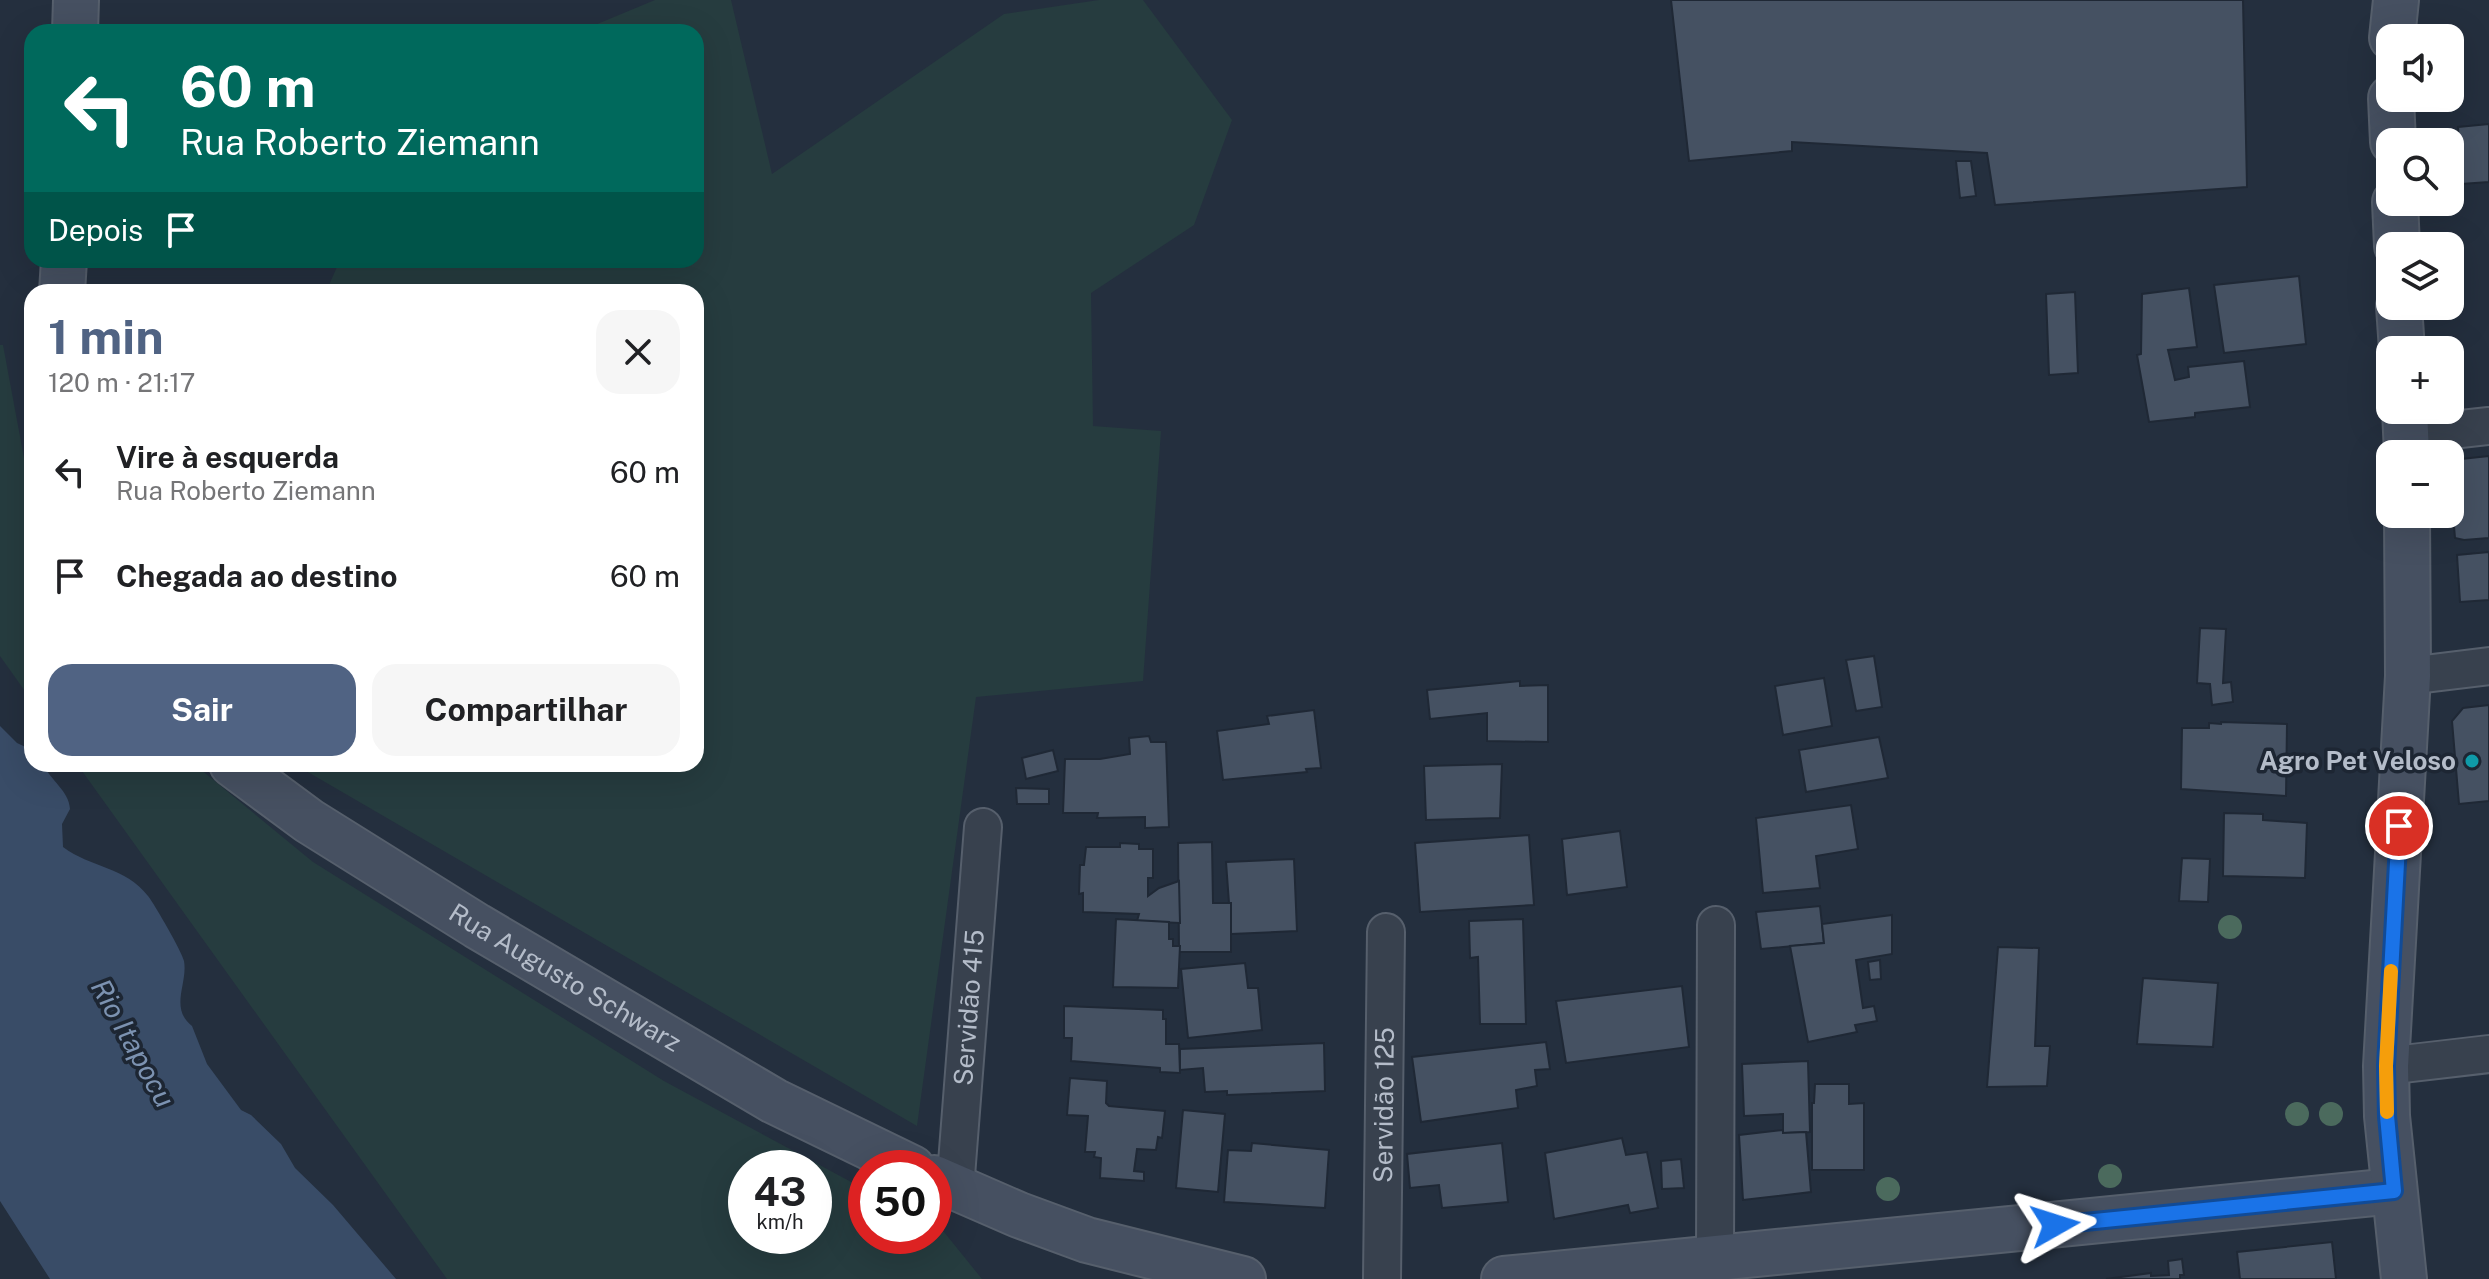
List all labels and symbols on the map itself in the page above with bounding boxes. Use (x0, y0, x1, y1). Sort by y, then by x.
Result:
place label: Agro Pet Veloso (2259, 745, 2456, 776)
marker: Agro Pet Veloso (2463, 752, 2481, 770)
pin (2365, 792, 2433, 860)
street label: Rua Augusto Schwarz (444, 897, 687, 1058)
street label: Servidão 415 (947, 928, 990, 1087)
water label: Rio Itapocu (85, 973, 182, 1113)
street label: Servidão 125 (1367, 1027, 1400, 1183)
speed limit sign: 50 (848, 1150, 952, 1254)
position arrow (2013, 1183, 2097, 1267)

